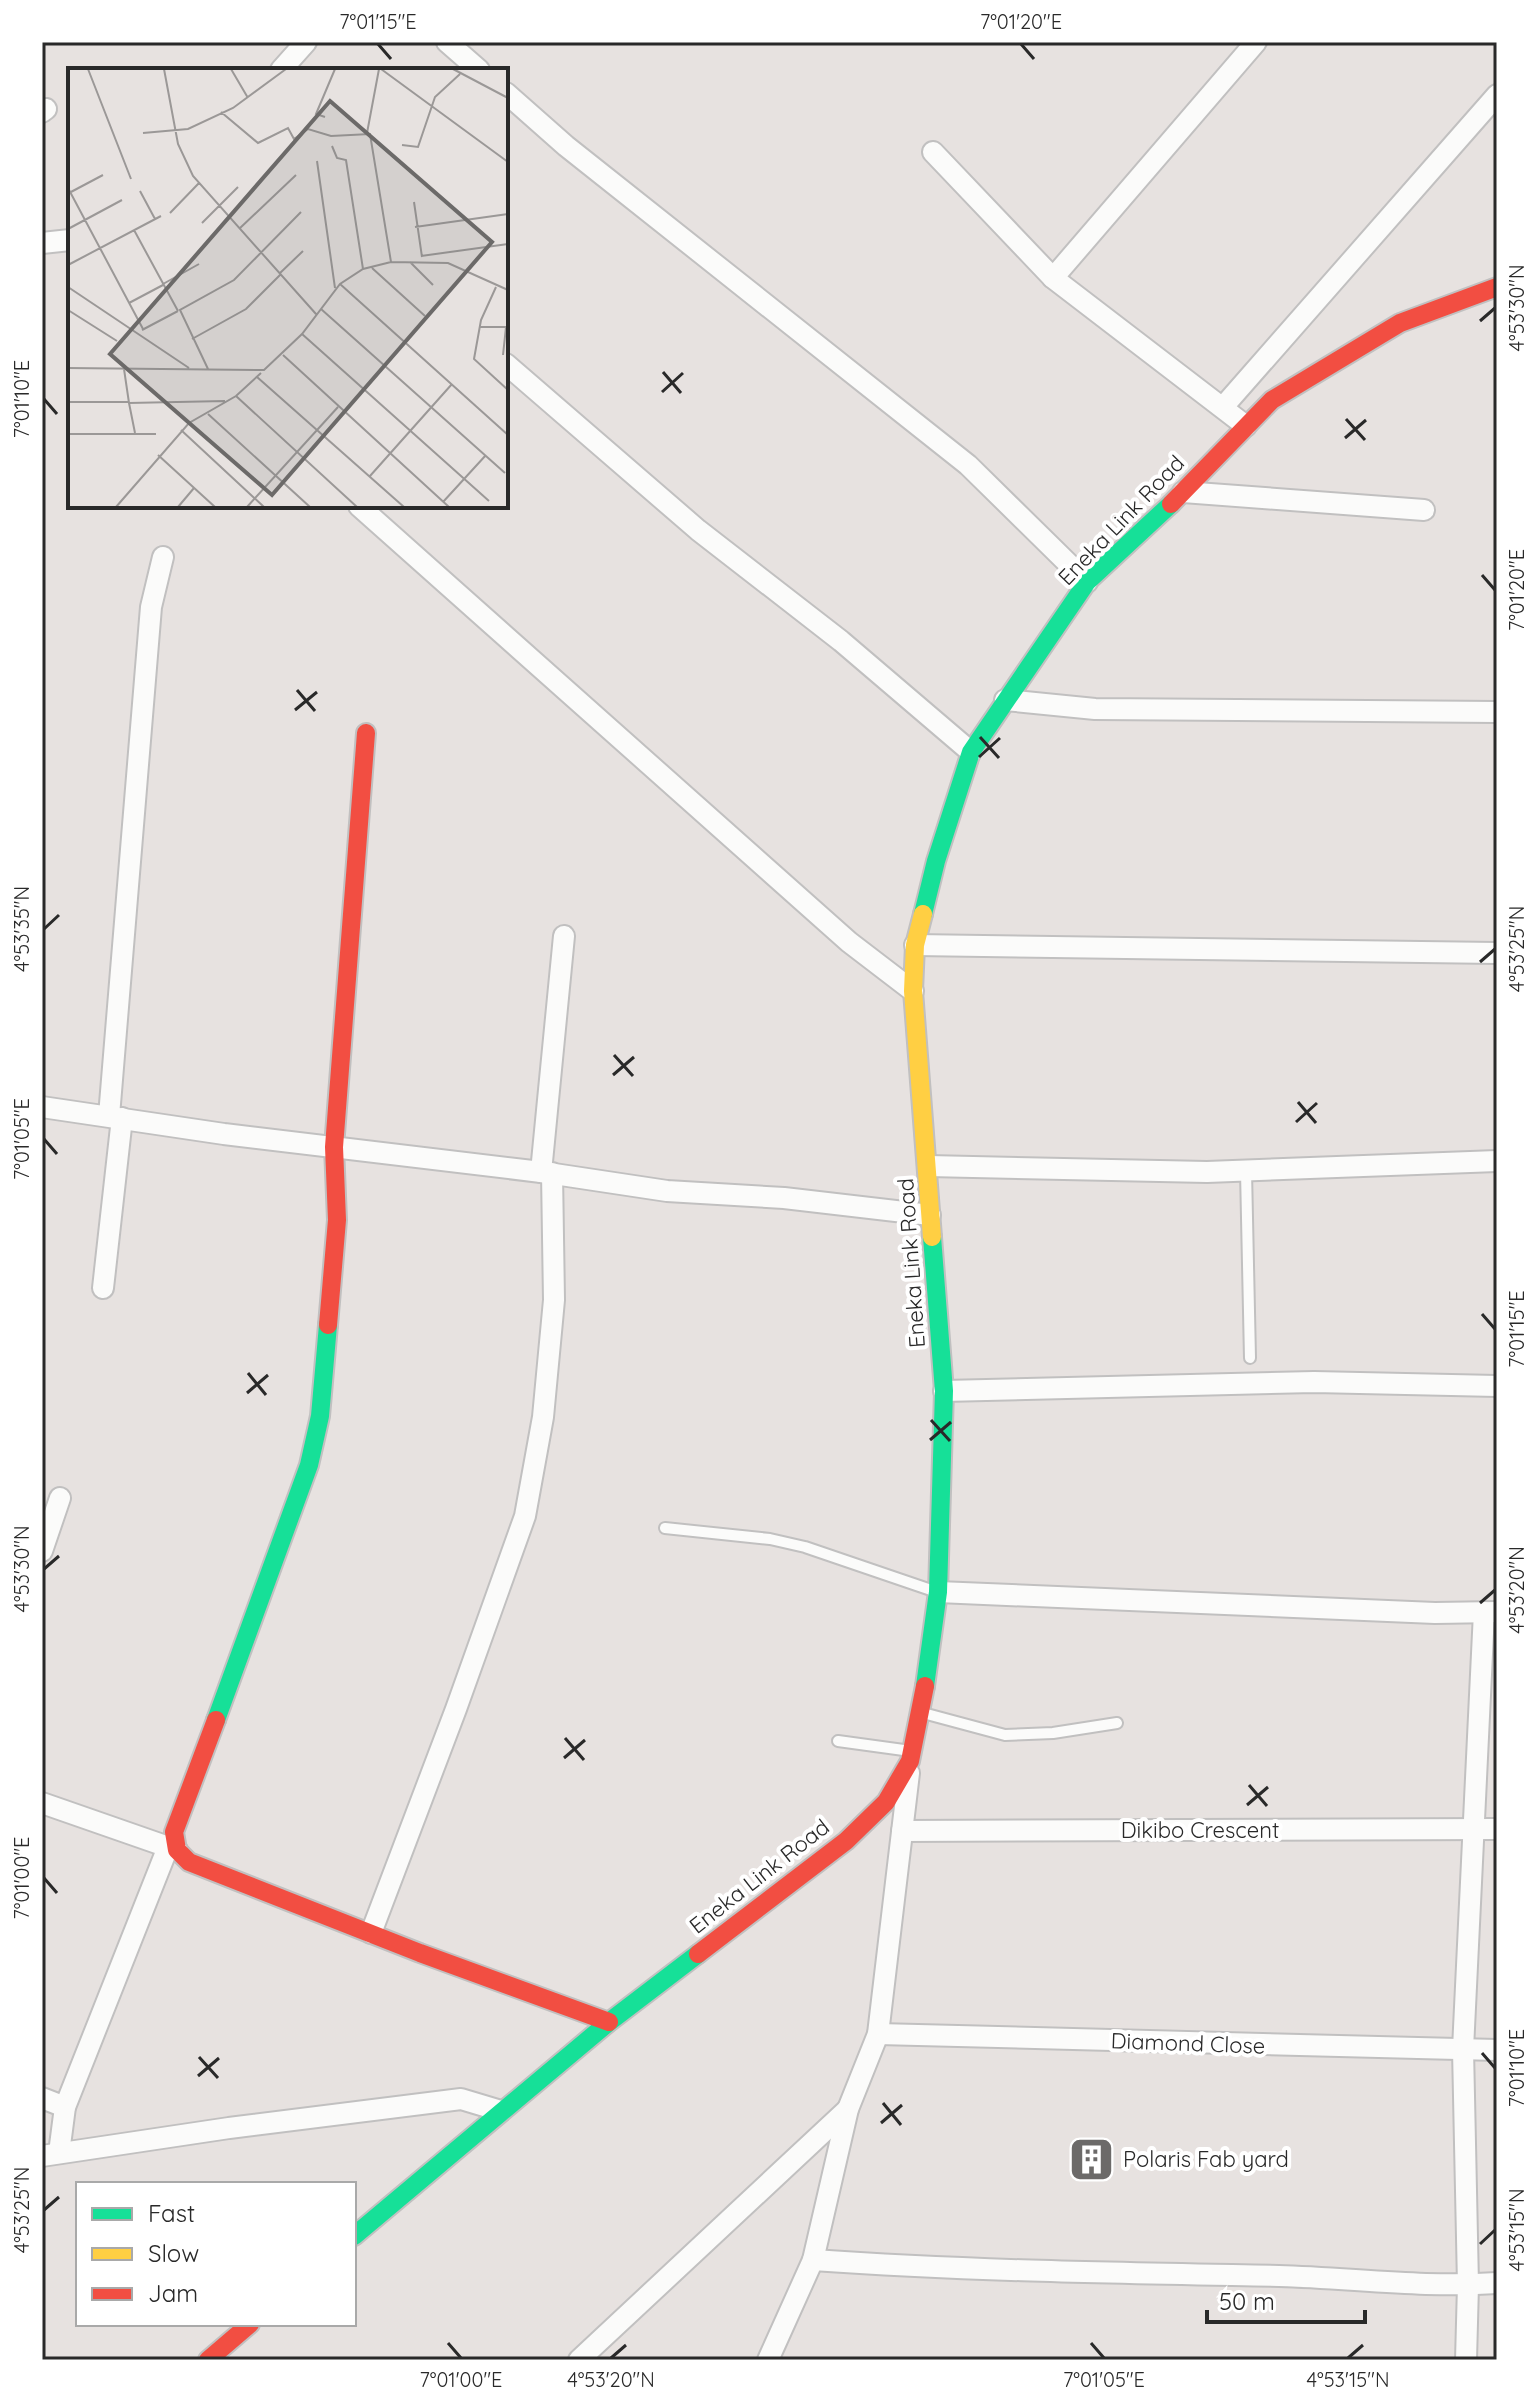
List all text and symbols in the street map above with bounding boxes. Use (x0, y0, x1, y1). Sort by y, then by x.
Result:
text: 7°01'15"E (339, 9, 417, 34)
text: 7°01'20"E (980, 9, 1062, 34)
inset map (68, 68, 508, 508)
text: 4°53'30"N (1504, 264, 1529, 352)
text: 7°01'10"E (9, 360, 34, 438)
street label: Eneka Link Road (1052, 449, 1190, 591)
text: 7°01'20"E (1504, 549, 1529, 631)
text: 4°53'35"N (9, 886, 34, 972)
text: 4°53'25"N (1504, 906, 1529, 992)
text: 7°01'05"E (9, 1098, 34, 1180)
street label: Eneka Link Road (891, 1177, 931, 1349)
text: 7°01'15"E (1504, 1290, 1529, 1368)
text: 4°53'30"N (9, 1525, 34, 1613)
text: 4°53'20"N (1504, 1546, 1529, 1634)
street label: Eneka Link Road (683, 1813, 835, 1939)
street label: Dikibo Crescent (1121, 1816, 1279, 1844)
text: 7°01'00"E (9, 1837, 34, 1919)
street label: Diamond Close (1110, 2026, 1266, 2060)
text: 7°01'10"E (1504, 2029, 1529, 2107)
building icon: Polaris Fab yard (1068, 2135, 1116, 2183)
place label: Polaris Fab yard (1123, 2145, 1289, 2173)
text: 4°53'25"N (9, 2167, 34, 2253)
legend (76, 2182, 356, 2326)
text: 4°53'15"N (1504, 2189, 1529, 2271)
text: Fast (148, 2198, 195, 2228)
text: Slow (148, 2238, 199, 2268)
scale bar (1207, 2274, 1365, 2324)
text: Jam (148, 2278, 198, 2308)
text: 50 m (1219, 2286, 1275, 2316)
text: 7°01'00"E (420, 2367, 502, 2392)
text: 4°53'20"N (567, 2367, 655, 2392)
text: 7°01'05"E (1063, 2367, 1145, 2392)
text: 4°53'15"N (1307, 2367, 1389, 2392)

